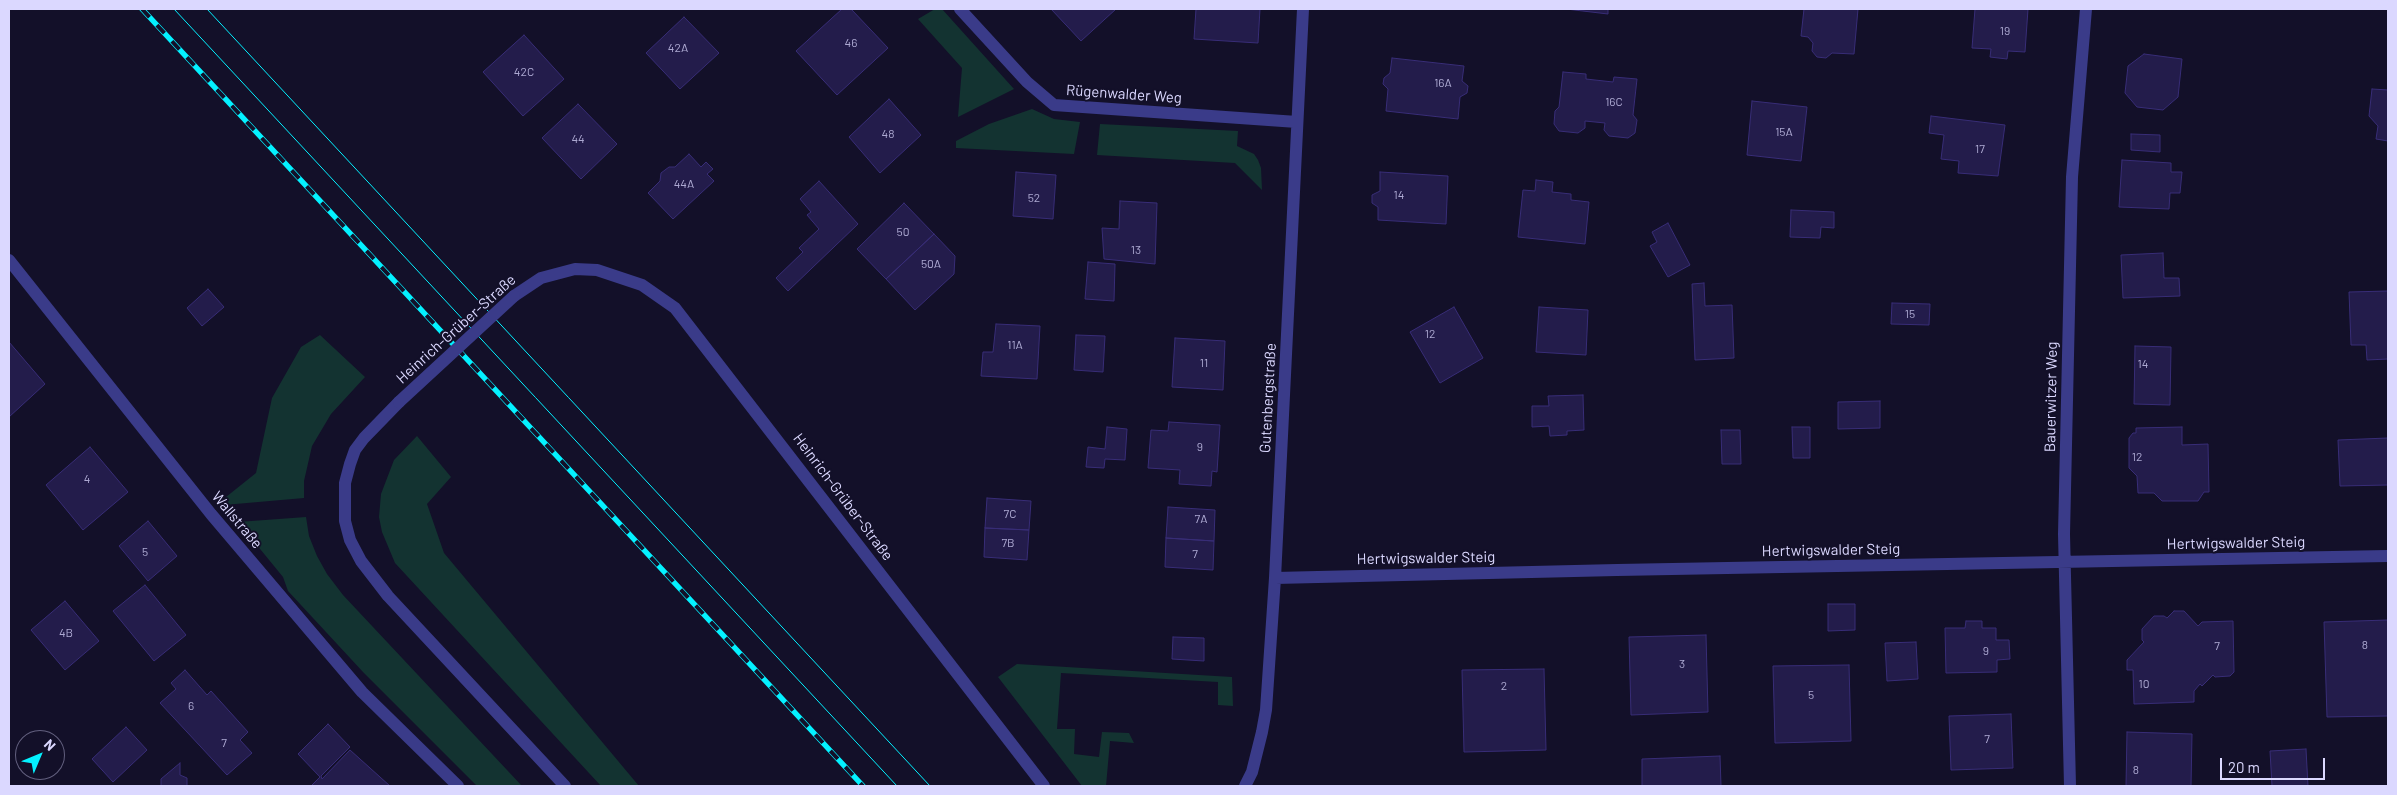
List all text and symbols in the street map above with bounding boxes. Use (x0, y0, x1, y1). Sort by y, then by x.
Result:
house number: 19 (2000, 24, 2010, 38)
house number: 46 (845, 36, 857, 50)
house number: 42A (668, 41, 688, 55)
house number: 42C (514, 65, 534, 79)
house number: 16A (1434, 76, 1452, 90)
street label: Rügenwalder Weg (1065, 81, 1183, 107)
house number: 16C (1605, 95, 1623, 109)
house number: 15A (1775, 125, 1793, 139)
house number: 48 (882, 127, 894, 141)
house number: 44 (571, 132, 585, 146)
house number: 17 (1975, 142, 1985, 156)
house number: 44A (674, 177, 694, 191)
house number: 14 (1394, 188, 1404, 202)
house number: 52 (1028, 191, 1040, 205)
house number: 50 (897, 225, 909, 239)
house number: 13 (1131, 243, 1141, 257)
house number: 50A (921, 257, 941, 271)
street label: Heinrich-Grüber-Straße (393, 271, 519, 387)
house number: 15 (1905, 307, 1915, 321)
house number: 12 (1425, 327, 1435, 341)
house number: 11A (1007, 338, 1023, 352)
street label: Bauerwitzer Weg (2041, 342, 2061, 452)
street label: Gutenbergstraße (1256, 343, 1280, 453)
house number: 11 (1200, 356, 1208, 370)
house number: 14 (2138, 357, 2148, 371)
street label: Heinrich-Grüber-Straße (789, 430, 897, 564)
house number: 9 (1197, 440, 1203, 454)
house number: 12 (2132, 450, 2142, 464)
house number: 4 (84, 472, 90, 486)
street label: Wallstraße (208, 488, 266, 552)
house number: 7C (1004, 507, 1016, 521)
house number: 7A (1195, 512, 1207, 526)
street label: Hertwigswalder Steig (2167, 533, 2305, 553)
house number: 7B (1001, 536, 1015, 550)
street label: Hertwigswalder Steig (1762, 540, 1900, 560)
house number: 5 (142, 545, 148, 559)
house number: 7 (1192, 547, 1198, 561)
street label: Hertwigswalder Steig (1357, 548, 1495, 568)
house number: 4B (59, 626, 73, 640)
house number: 8 (2362, 638, 2368, 652)
house number: 7 (2214, 639, 2220, 653)
house number: 9 (1983, 644, 1989, 658)
house number: 3 (1679, 657, 1685, 671)
house number: 10 (2139, 677, 2149, 691)
house number: 2 (1501, 679, 1507, 693)
house number: 5 (1808, 688, 1814, 702)
house number: 6 (188, 699, 194, 713)
north arrow (15, 730, 65, 780)
house number: 7 (1984, 732, 1990, 746)
text: N (41, 735, 60, 754)
house number: 7 (221, 736, 227, 750)
scale bar (2222, 748, 2327, 780)
text: 20 m (2228, 758, 2260, 776)
house number: 8 (2133, 763, 2139, 777)

